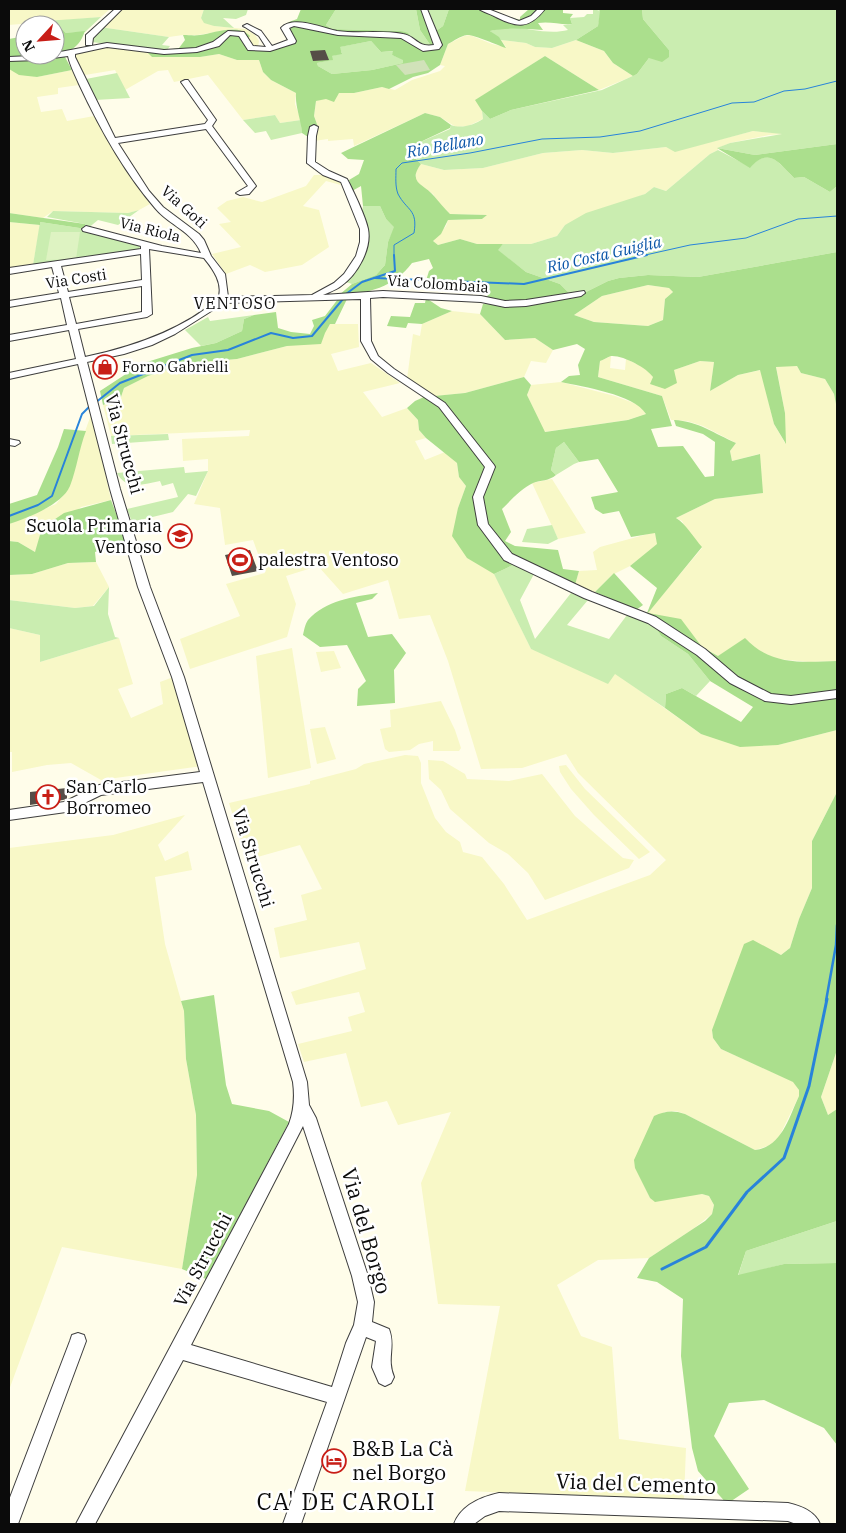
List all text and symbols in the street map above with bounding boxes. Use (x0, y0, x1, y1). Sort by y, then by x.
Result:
north arrow (15, 15, 65, 65)
text: N (18, 37, 39, 55)
water label: Rio Bellano (404, 128, 485, 162)
street label: Via Goti (157, 181, 211, 232)
street label: Via Riola (118, 213, 183, 246)
water label: Rio Costa Guiglia (544, 231, 664, 277)
street label: Via Costi (44, 264, 108, 293)
street label: Via Colombaia (387, 270, 489, 297)
district label: VENTOSO (194, 293, 276, 313)
shop icon: Forno Gabrielli (92, 354, 118, 380)
place label: Forno Gabrielli (122, 357, 229, 376)
street label: Via Strucchi (100, 391, 149, 497)
place label: Scuola Primaria Ventoso (26, 514, 162, 558)
school or university icon: Scuola Primaria Ventoso (167, 523, 193, 549)
sports icon: palestra Ventoso (227, 547, 253, 573)
place label: palestra Ventoso (258, 548, 399, 571)
place label: San Carlo Borromeo (66, 775, 151, 819)
church icon: San Carlo Borromeo (35, 784, 61, 810)
street label: Via Strucchi (227, 805, 280, 911)
street label: Via del Borgo (336, 1164, 398, 1297)
street label: Via Strucchi (168, 1209, 237, 1311)
place label: B&B La Cà nel Borgo (352, 1434, 453, 1486)
hotel icon: B&B La Cà nel Borgo (321, 1448, 347, 1474)
street label: Via del Cemento (555, 1466, 717, 1500)
district label: CA' DE CAROLI (256, 1485, 436, 1517)

